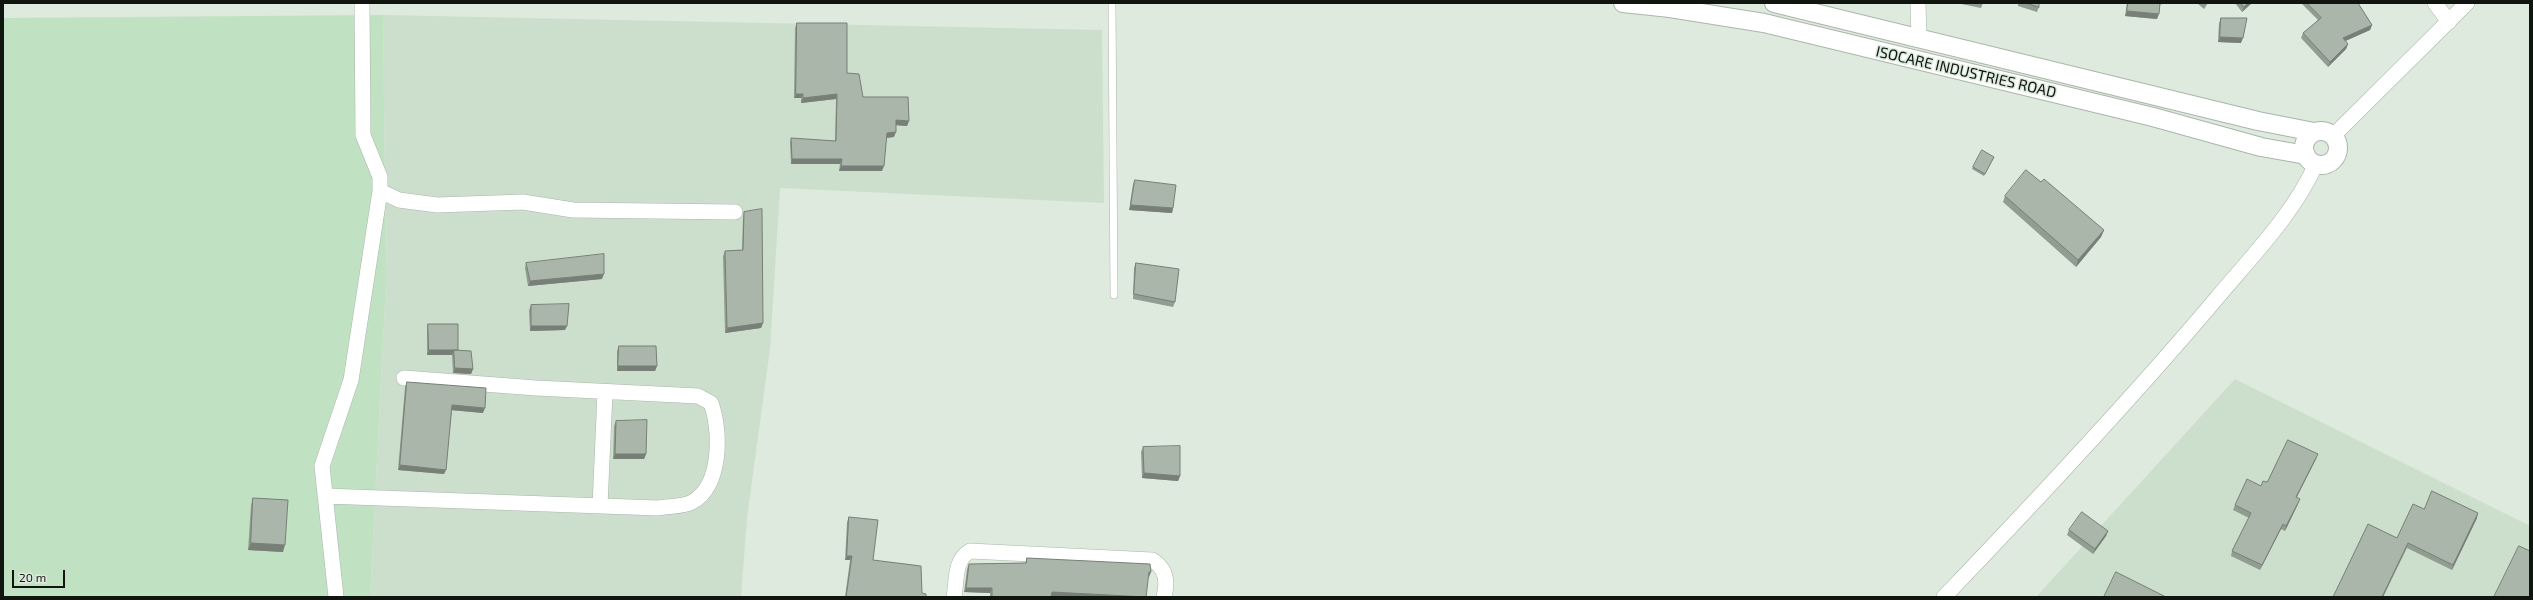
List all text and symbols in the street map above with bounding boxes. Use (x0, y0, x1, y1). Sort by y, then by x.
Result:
street label: ISOCARE INDUSTRIES ROAD (1874, 42, 2058, 102)
scale bar (14, 562, 67, 588)
text: 20 m (19, 570, 46, 584)

